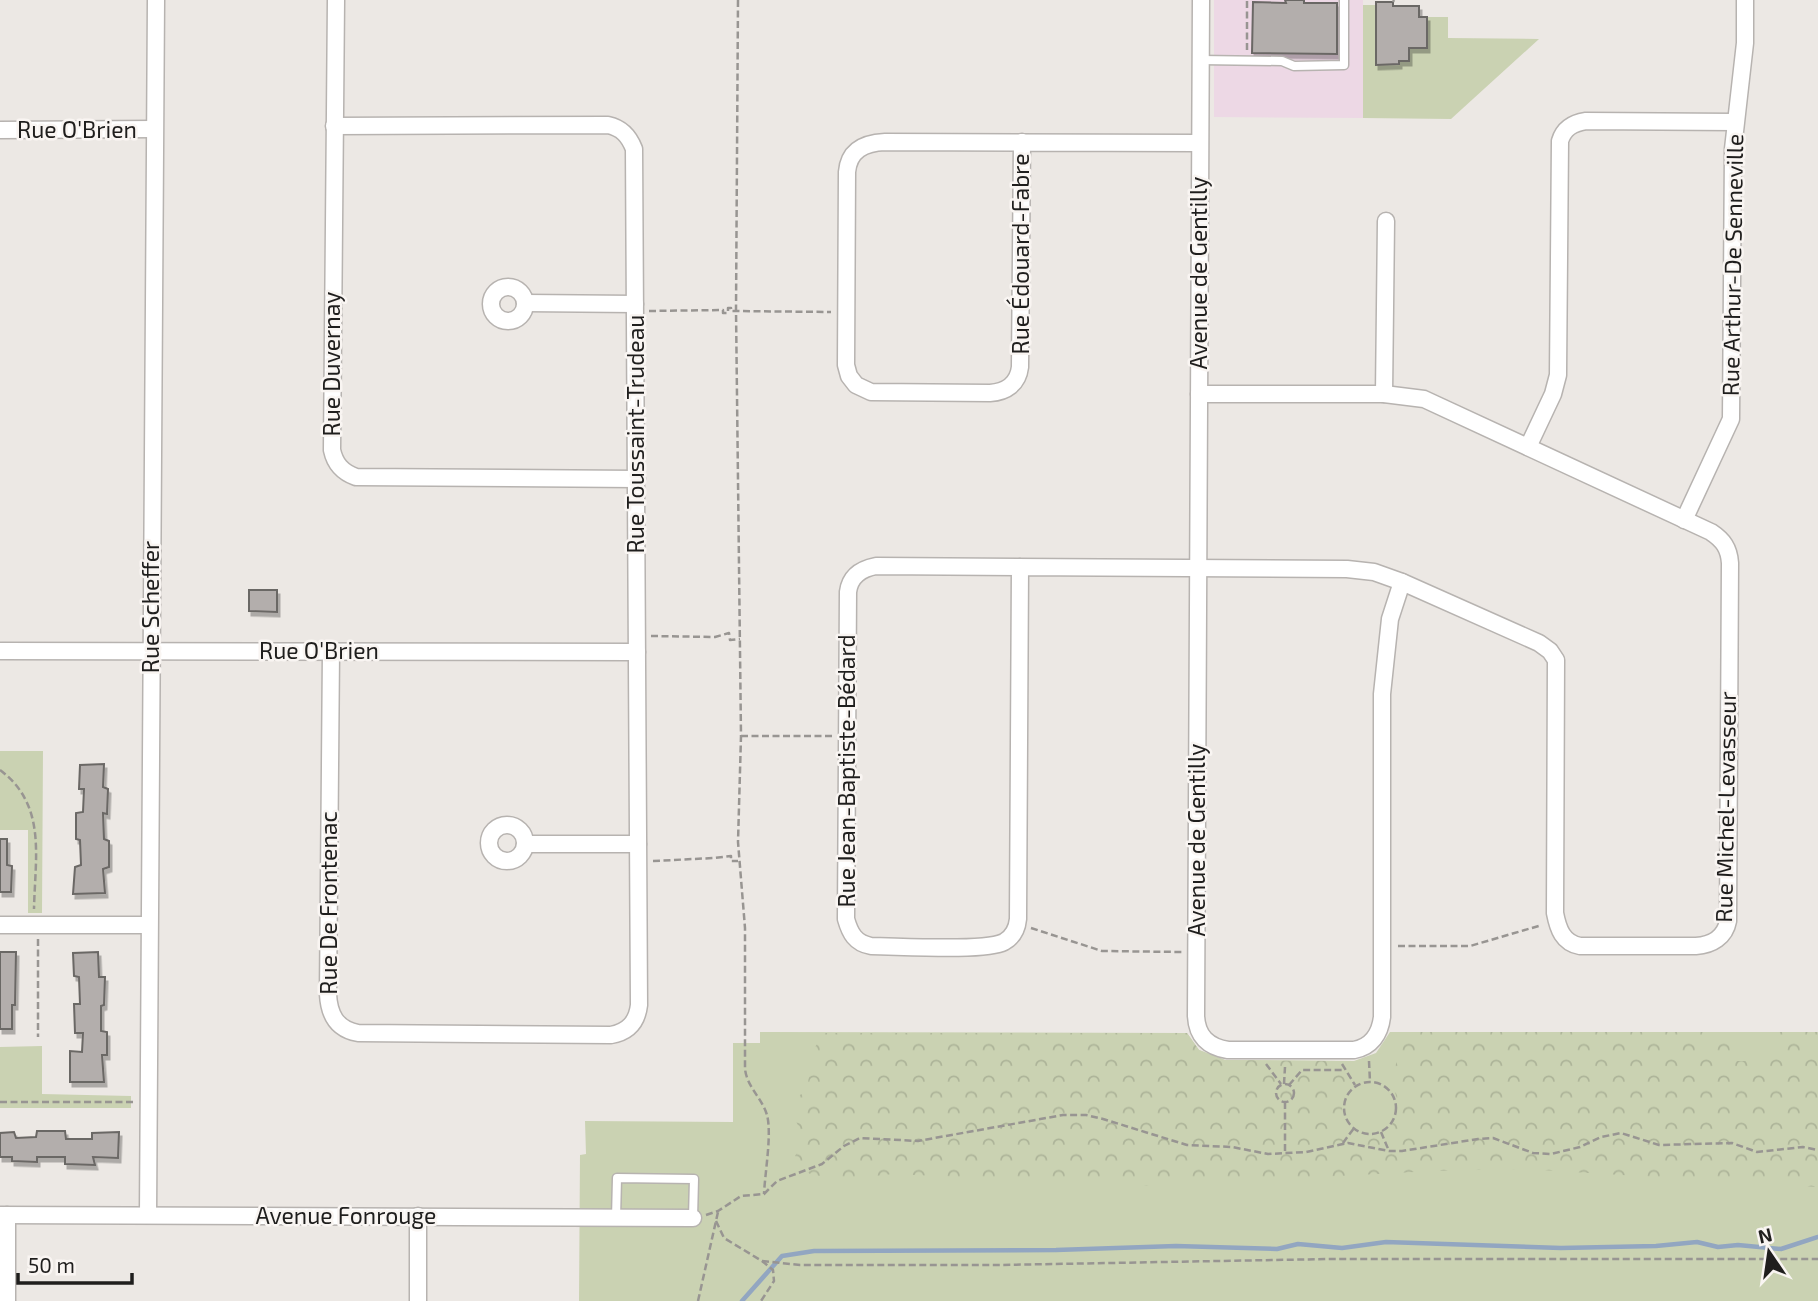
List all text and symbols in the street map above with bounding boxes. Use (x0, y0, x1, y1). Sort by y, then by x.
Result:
street label: Rue O'Brien (17, 115, 137, 143)
street label: Rue Arthur-De Senneville (1716, 134, 1748, 396)
street label: Rue Édouard-Fabre (1006, 153, 1034, 355)
street label: Avenue de Gentilly (1184, 177, 1212, 369)
street label: Rue Duvernay (317, 292, 345, 436)
street label: Rue Toussaint-Trudeau (621, 315, 649, 553)
street label: Rue Scheffer (136, 541, 164, 673)
street label: Rue Jean-Baptiste-Bédard (832, 634, 860, 908)
street label: Rue O'Brien (259, 636, 379, 664)
street label: Rue Michel-Levasseur (1709, 691, 1741, 923)
street label: Avenue de Gentilly (1182, 744, 1210, 936)
street label: Rue De Frontenac (314, 811, 342, 995)
street label: Avenue Fonrouge (256, 1201, 436, 1229)
north arrow (1734, 1217, 1804, 1287)
text: N (1756, 1222, 1774, 1248)
scale bar (18, 1242, 131, 1286)
text: 50 m (28, 1252, 75, 1277)

